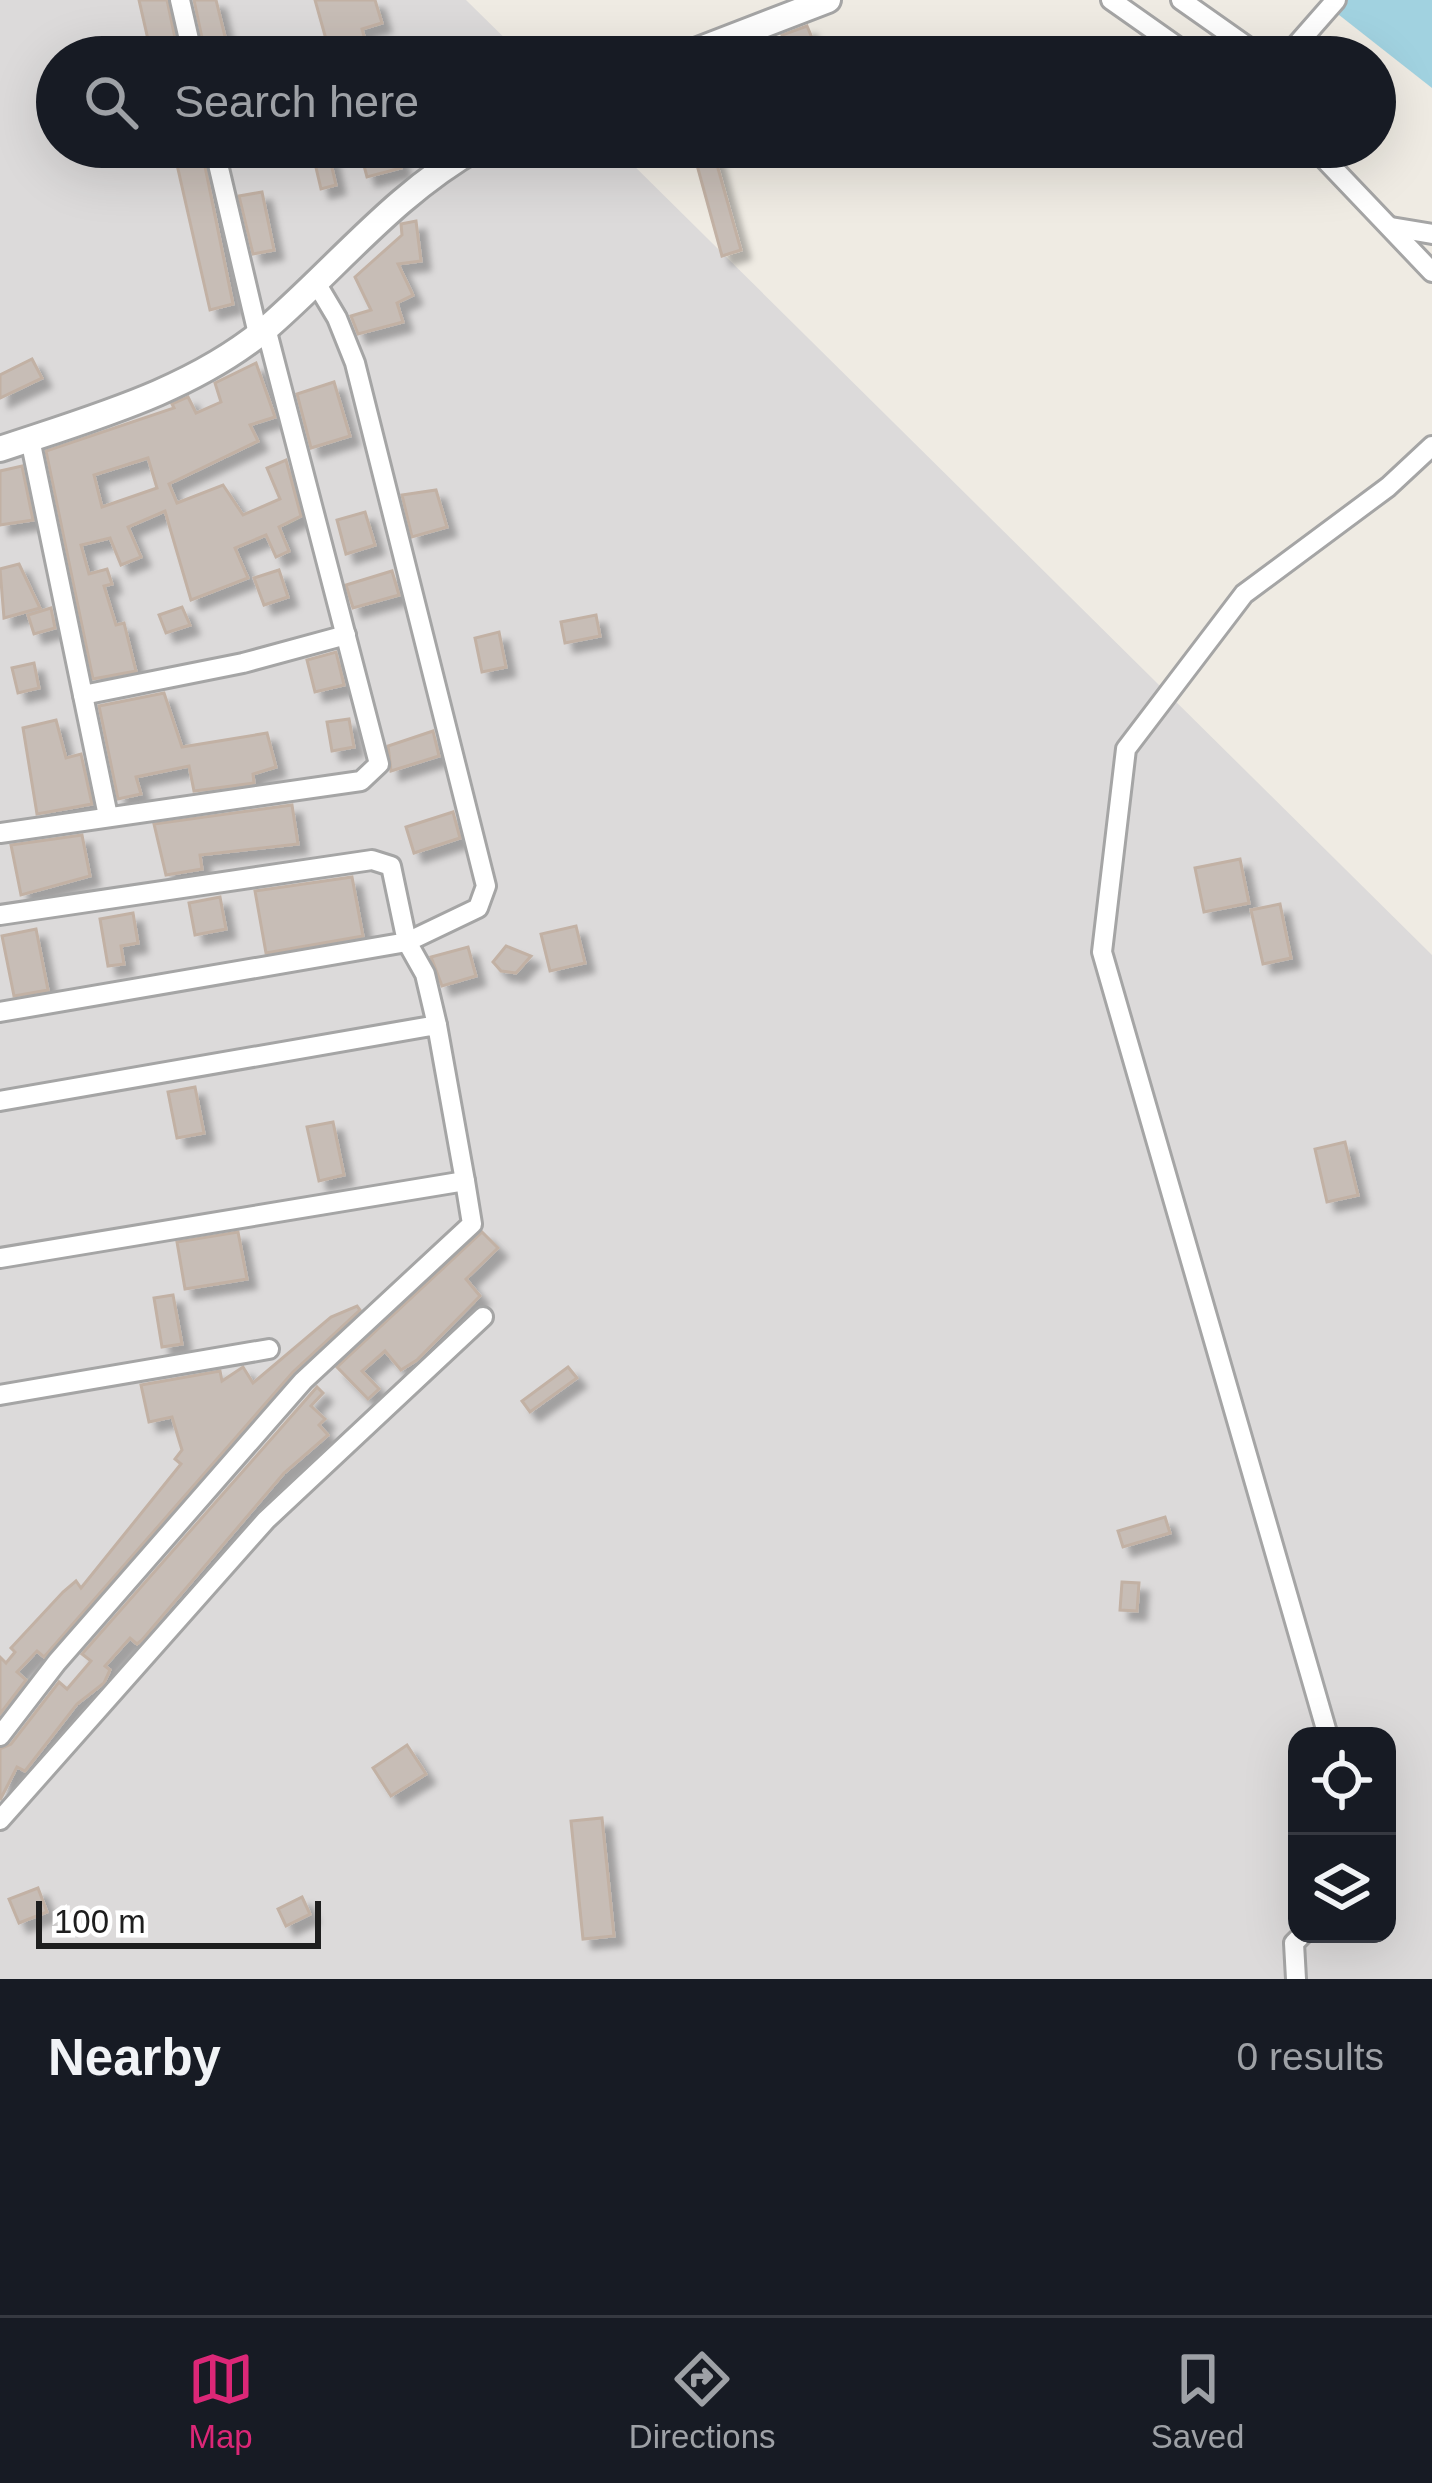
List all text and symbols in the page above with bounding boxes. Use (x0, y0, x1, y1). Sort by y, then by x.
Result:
search box (36, 36, 1396, 168)
icon: search (78, 69, 144, 135)
text: Search here (174, 76, 419, 127)
map controls (1288, 1727, 1396, 1943)
button: locate (1288, 1727, 1396, 1835)
button: layers (1288, 1835, 1396, 1943)
scale bar (36, 1895, 321, 1948)
text: 100 m (54, 1903, 146, 1940)
text: Nearby (48, 2029, 221, 2086)
text: 0 results (1237, 2035, 1384, 2078)
tab: Map (188, 2346, 254, 2456)
tab: Directions (629, 2346, 776, 2456)
tab: Saved (1151, 2346, 1244, 2456)

